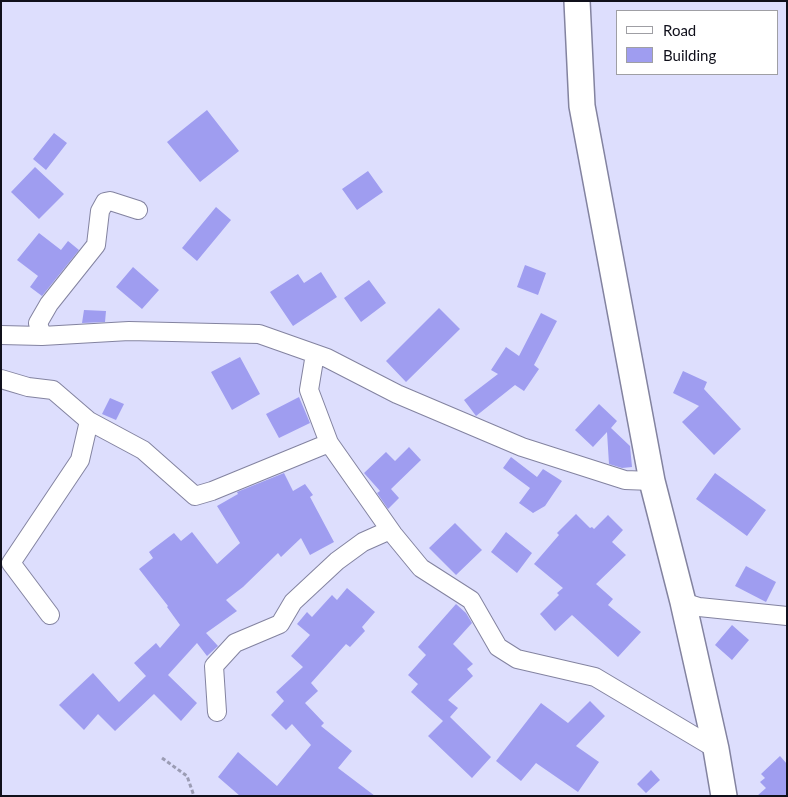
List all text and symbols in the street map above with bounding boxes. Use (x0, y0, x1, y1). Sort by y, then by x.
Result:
legend (616, 10, 778, 75)
text: Road (663, 21, 696, 39)
text: Building (663, 46, 716, 64)

